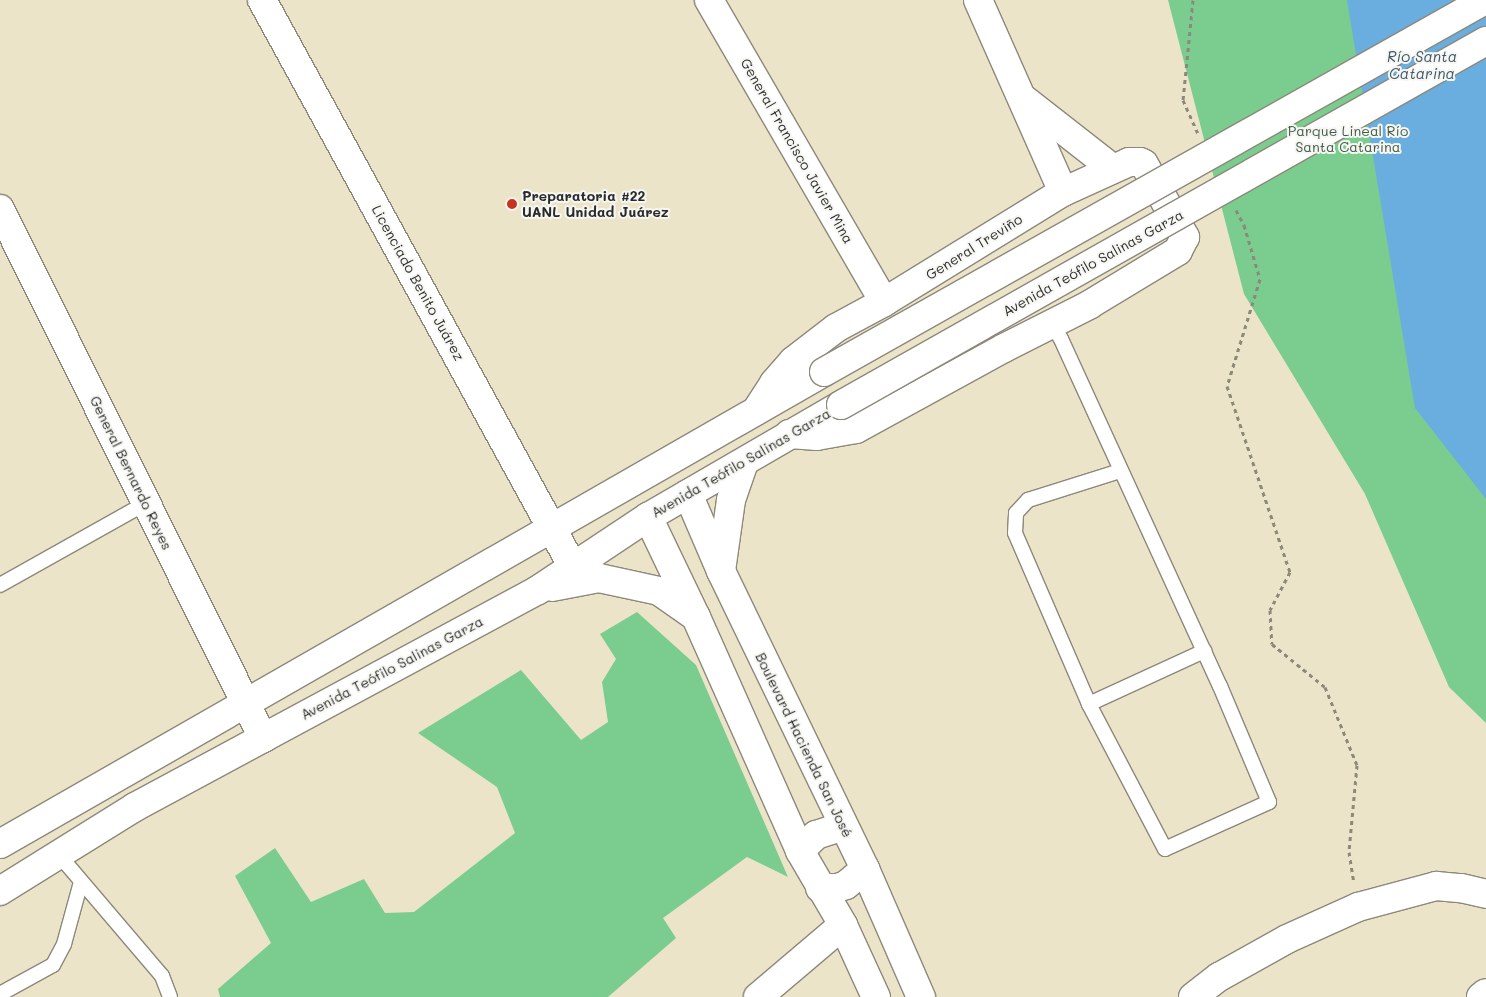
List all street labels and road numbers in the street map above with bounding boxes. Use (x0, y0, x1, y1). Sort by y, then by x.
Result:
street label: General Francisco Javier Mina (737, 55, 857, 247)
street label: Licenciado Benito Juárez (368, 202, 468, 364)
street label: Avenida Teófilo Salinas Garza (1000, 206, 1186, 320)
street label: General Treviño (923, 211, 1025, 283)
street label: General Bernardo Reyes (86, 393, 176, 553)
street label: Avenida Teófilo Salinas Garza (648, 405, 834, 521)
street label: Avenida Teófilo Salinas Garza (298, 613, 486, 723)
street label: Boulevard Hacienda San José (752, 650, 856, 840)

